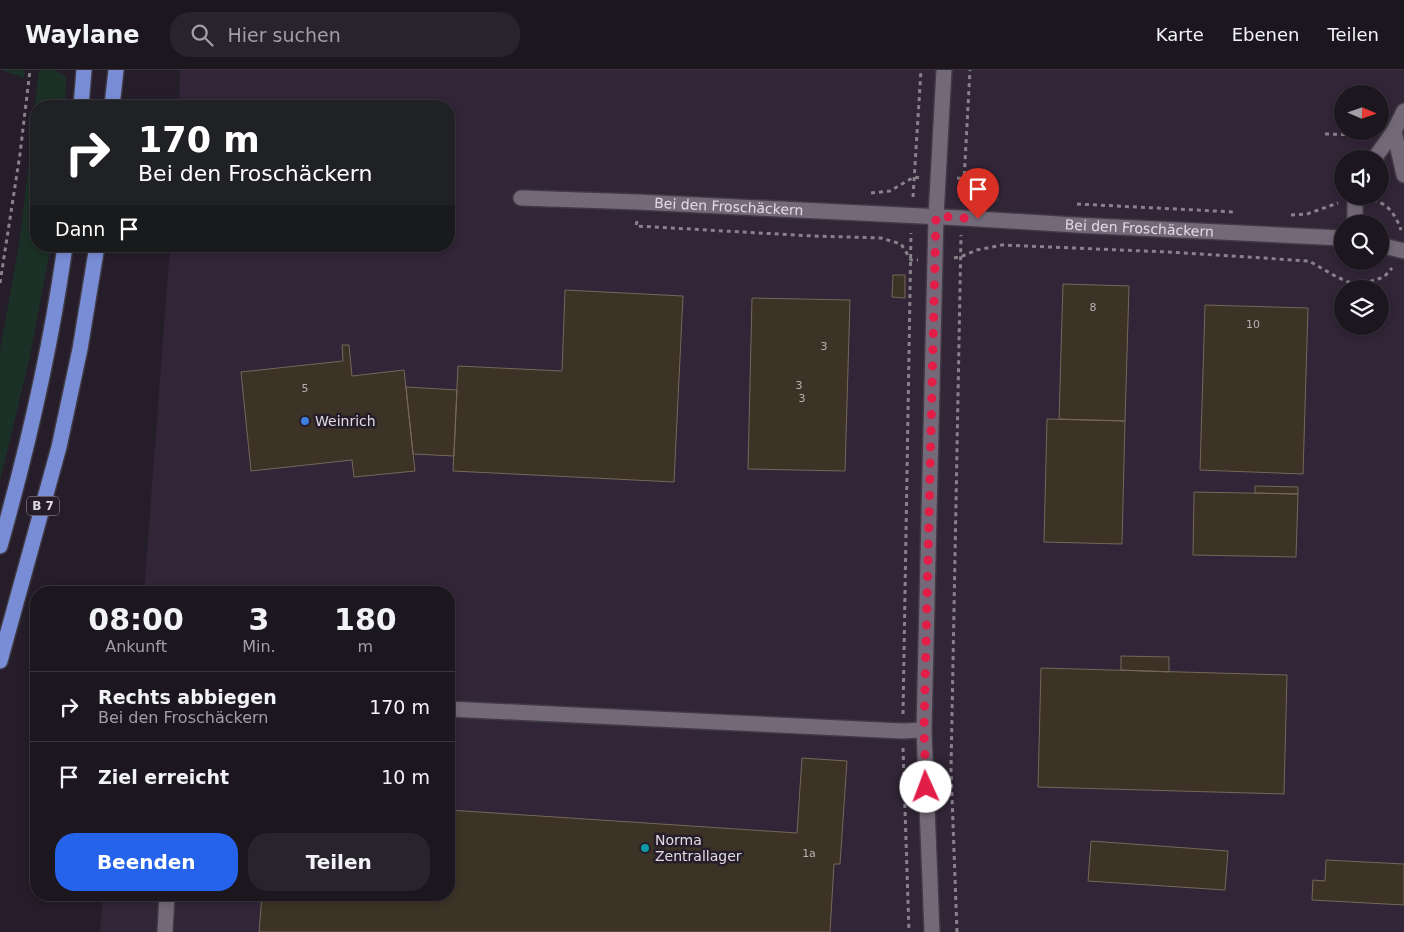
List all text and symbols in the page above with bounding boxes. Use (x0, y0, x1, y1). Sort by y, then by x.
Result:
search box (170, 12, 520, 57)
text: Waylane (25, 21, 140, 49)
icon: search (188, 21, 216, 49)
text: Hier suchen (228, 24, 341, 46)
text: Karte (1156, 24, 1204, 45)
text: Ebenen (1232, 24, 1300, 45)
text: Teilen (1328, 24, 1379, 45)
north arrow (1334, 85, 1389, 140)
map controls (1334, 85, 1389, 335)
icon: right (55, 120, 120, 185)
text: 170 m (138, 120, 260, 160)
button: sound (1334, 150, 1389, 205)
text: Bei den Froschäckern (138, 161, 372, 186)
pin (957, 168, 999, 219)
icon: arrive (964, 175, 992, 203)
street label: Bei den Froschäckern (654, 195, 804, 218)
icon: arrive (115, 215, 143, 243)
button: search (1334, 215, 1389, 270)
street label: Bei den Froschäckern (1064, 216, 1214, 240)
text: Dann (55, 218, 105, 240)
button: layers (1334, 280, 1389, 335)
house number: 8 (1090, 301, 1097, 314)
house number: 10 (1246, 318, 1260, 331)
house number: 3 (821, 340, 828, 353)
house number: 3 (796, 379, 803, 392)
house number: 5 (302, 382, 309, 395)
house number: 3 (799, 392, 806, 405)
place label: Weinrich (315, 413, 376, 429)
marker: Weinrich (299, 415, 311, 427)
road number: B 7 (27, 496, 59, 516)
text: 08:00 (88, 602, 184, 637)
text: 3 (248, 602, 269, 637)
text: 180 (334, 602, 397, 637)
text: Ankunft (105, 637, 167, 656)
text: Min. (242, 637, 276, 656)
text: m (358, 637, 373, 656)
text: Rechts abbiegen (98, 686, 277, 708)
icon: right (55, 693, 83, 721)
text: 170 m (369, 696, 430, 718)
text: Bei den Froschäckern (98, 708, 268, 727)
position arrow (899, 760, 951, 812)
icon: arrive (55, 763, 83, 791)
text: Ziel erreicht (98, 766, 229, 788)
text: 10 m (381, 766, 430, 788)
place label: Norma Zentrallager (655, 832, 742, 864)
button: Beenden (55, 833, 238, 891)
button: Teilen (248, 833, 430, 891)
marker: Norma Zentrallager (639, 842, 651, 854)
house number: 1a (802, 847, 816, 860)

